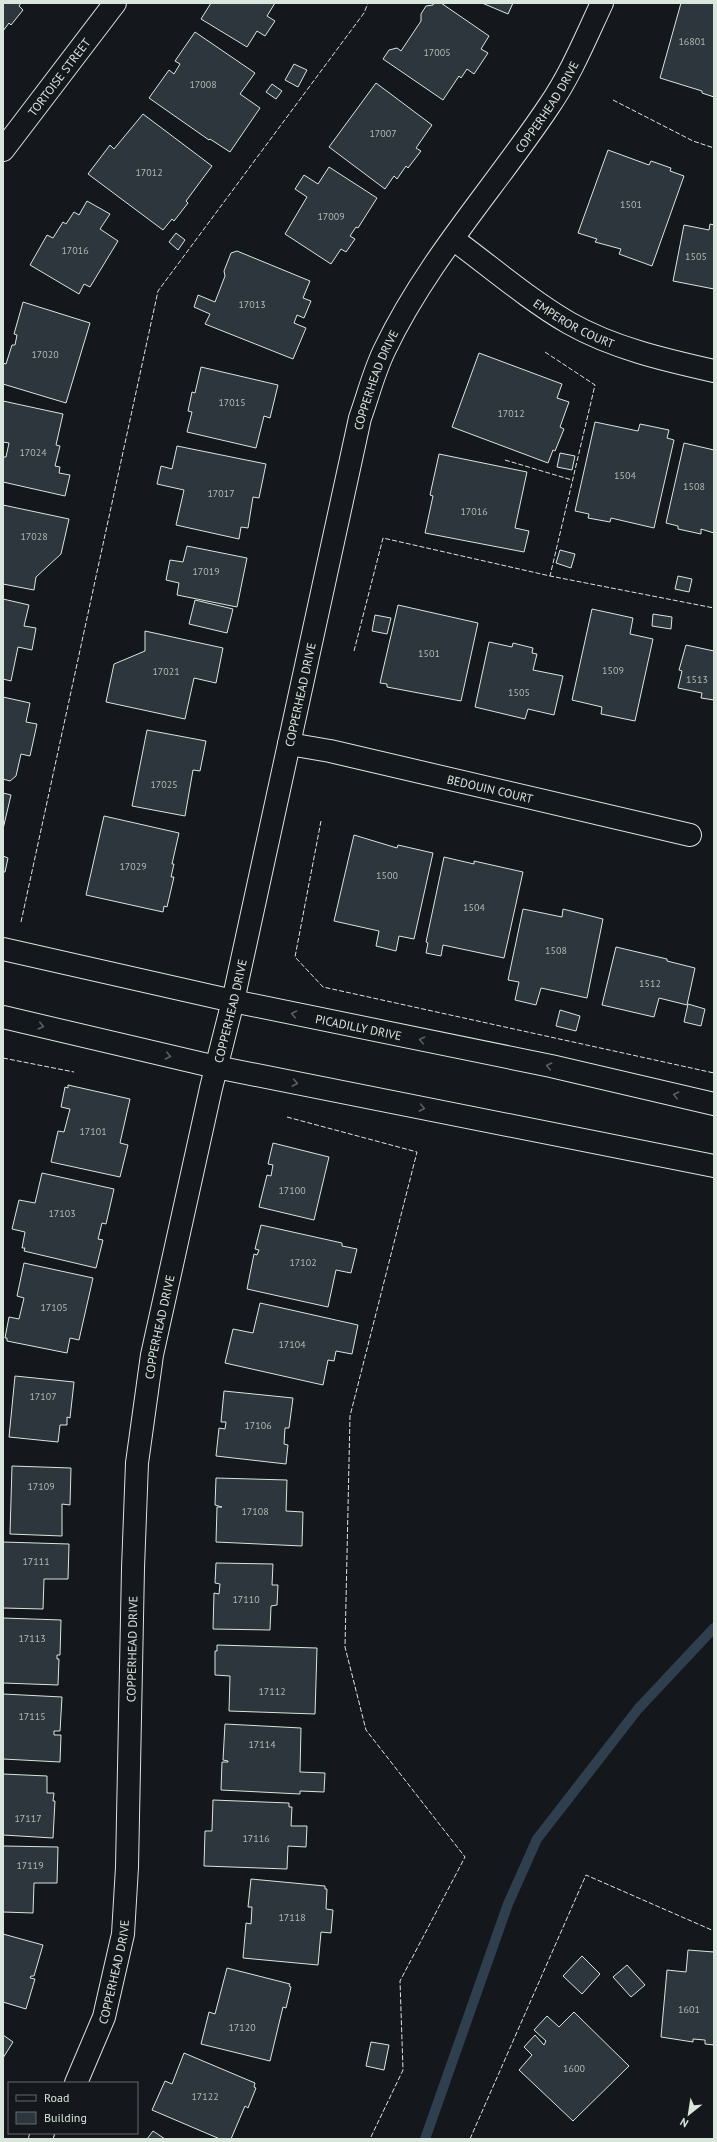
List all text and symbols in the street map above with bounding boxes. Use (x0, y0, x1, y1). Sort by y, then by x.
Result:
street label: TORTOISE STREET (24, 35, 93, 119)
house number: 16801 (678, 35, 706, 48)
house number: 17005 (423, 46, 451, 59)
street label: COPPERHEAD DRIVE (511, 58, 581, 155)
house number: 17008 (189, 78, 217, 91)
house number: 17007 (369, 127, 397, 140)
house number: 17012 (135, 166, 163, 179)
house number: 1501 (620, 198, 642, 211)
house number: 17009 (317, 210, 345, 223)
house number: 17016 (61, 244, 89, 257)
house number: 1505 (685, 250, 707, 263)
street label: EMPEROR COURT (531, 295, 617, 351)
house number: 17013 (238, 298, 266, 311)
street label: COPPERHEAD DRIVE (350, 327, 401, 431)
house number: 17020 (31, 348, 59, 361)
house number: 17015 (218, 396, 246, 409)
house number: 17012 (497, 407, 525, 420)
house number: 17024 (19, 446, 47, 459)
house number: 1504 (614, 469, 636, 482)
house number: 1508 (683, 480, 705, 493)
house number: 17017 (207, 487, 235, 500)
house number: 17016 (460, 505, 488, 518)
house number: 17028 (20, 530, 48, 543)
house number: 17019 (192, 565, 220, 578)
street label: COPPERHEAD DRIVE (281, 641, 318, 748)
house number: 1501 (418, 647, 440, 660)
house number: 1509 (602, 664, 624, 677)
house number: 17021 (152, 665, 180, 678)
house number: 1513 (686, 673, 708, 686)
house number: 1505 (508, 686, 530, 699)
street label: BEDOUIN COURT (446, 771, 535, 806)
house number: 17025 (150, 778, 178, 791)
house number: 17029 (119, 860, 147, 873)
house number: 1500 (376, 869, 398, 882)
house number: 1504 (463, 901, 485, 914)
house number: 1508 (545, 944, 567, 957)
street label: COPPERHEAD DRIVE (210, 958, 249, 1064)
house number: 1512 (639, 977, 661, 990)
one-way arrow (291, 1010, 298, 1019)
street label: PICADILLY DRIVE (314, 1011, 403, 1043)
one-way arrow (37, 1021, 44, 1030)
one-way arrow (419, 1036, 425, 1045)
one-way arrow (164, 1051, 171, 1059)
one-way arrow (546, 1062, 552, 1071)
one-way arrow (292, 1078, 298, 1086)
one-way arrow (673, 1091, 679, 1099)
one-way arrow (419, 1103, 425, 1112)
house number: 17101 (79, 1125, 107, 1138)
house number: 17100 (278, 1184, 306, 1197)
house number: 17103 (48, 1207, 76, 1220)
house number: 17102 (289, 1256, 317, 1269)
street label: COPPERHEAD DRIVE (141, 1273, 177, 1380)
house number: 17105 (40, 1301, 68, 1314)
house number: 17104 (278, 1338, 306, 1351)
house number: 17107 (29, 1390, 57, 1403)
house number: 17106 (244, 1419, 272, 1432)
house number: 17109 (27, 1480, 55, 1493)
house number: 17108 (241, 1505, 269, 1518)
house number: 17111 (22, 1555, 50, 1568)
house number: 17110 (232, 1593, 260, 1606)
street label: COPPERHEAD DRIVE (123, 1596, 140, 1702)
house number: 17113 (18, 1632, 46, 1645)
house number: 17112 (258, 1685, 286, 1698)
house number: 17115 (18, 1710, 46, 1723)
house number: 17114 (248, 1738, 276, 1751)
house number: 17117 (14, 1812, 42, 1825)
house number: 17116 (242, 1832, 270, 1845)
house number: 17119 (16, 1859, 44, 1872)
house number: 17118 (278, 1911, 306, 1924)
street label: COPPERHEAD DRIVE (94, 1919, 131, 2026)
house number: 1601 (678, 2003, 700, 2016)
house number: 17120 (228, 2021, 256, 2034)
house number: 1600 (563, 2062, 585, 2075)
legend (8, 2082, 138, 2134)
text: Road (44, 2090, 69, 2105)
house number: 17122 (191, 2090, 219, 2103)
north arrow (669, 2094, 709, 2134)
text: Building (44, 2110, 87, 2125)
text: N (677, 2115, 691, 2131)

